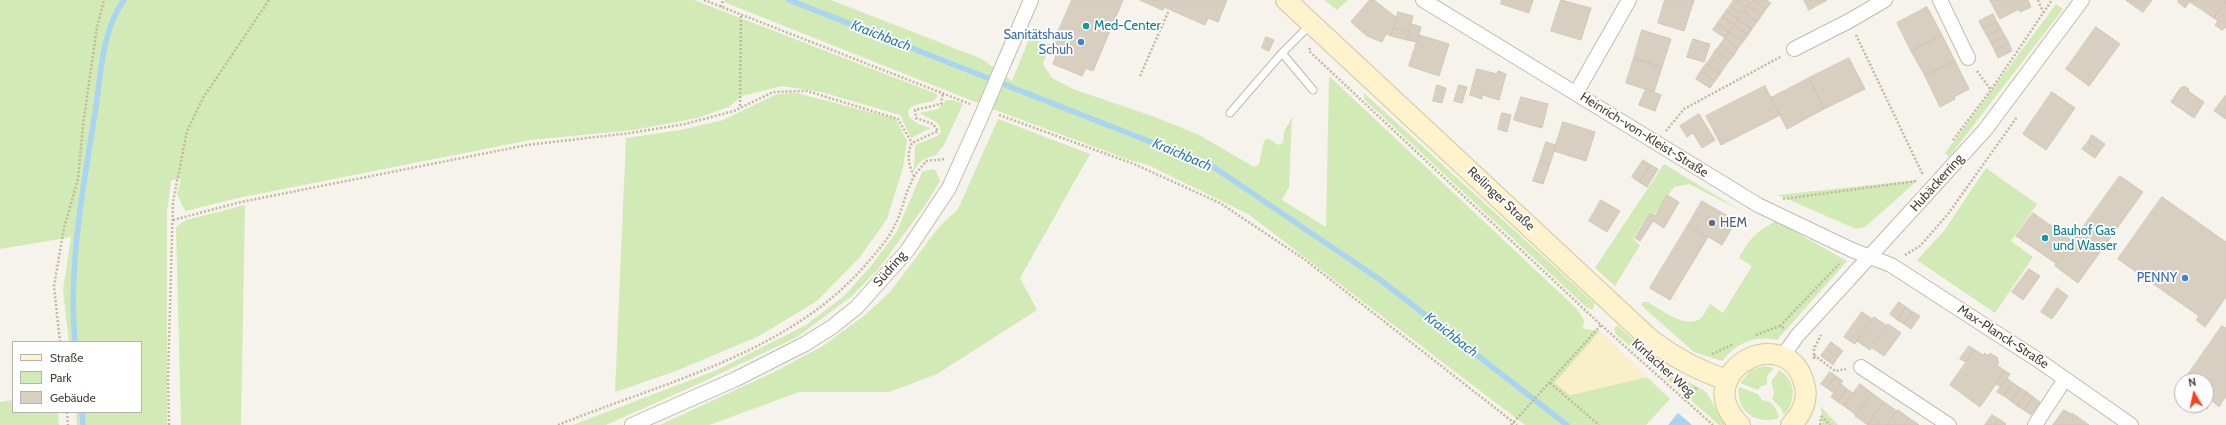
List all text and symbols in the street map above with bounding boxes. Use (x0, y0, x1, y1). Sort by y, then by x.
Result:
water label: Kraichbach (849, 17, 913, 55)
place label: Med-Center (1094, 18, 1161, 34)
marker: Med-Center (1081, 21, 1091, 31)
place label: Sanitätshaus Schuh (1003, 27, 1073, 58)
marker: Sanitätshaus Schuh (1076, 37, 1086, 47)
street label: Heinrich-von-Kleist-Straße (1577, 89, 1711, 181)
water label: Kraichbach (1150, 135, 1214, 175)
street label: Hubäckerring (1907, 151, 1967, 215)
street label: Reilinger Straße (1464, 164, 1538, 234)
place label: HEM (1720, 215, 1747, 231)
marker: HEM (1707, 218, 1717, 228)
place label: Bauhof Gas und Wasser (2053, 223, 2117, 254)
marker: Bauhof Gas und Wasser (2040, 233, 2050, 243)
street label: Südring (870, 248, 910, 290)
place label: PENNY (2137, 270, 2177, 286)
marker: PENNY (2180, 273, 2190, 283)
street label: Max-Planck-Straße (1955, 302, 2051, 372)
water label: Kraichbach (1421, 309, 1481, 361)
street label: Kirrlacher Weg (1628, 336, 1698, 400)
legend (12, 341, 142, 413)
text: Straße (50, 350, 83, 365)
text: Park (50, 370, 72, 385)
north arrow (2174, 373, 2214, 413)
text: N (2187, 375, 2197, 390)
text: Gebäude (50, 390, 96, 405)

